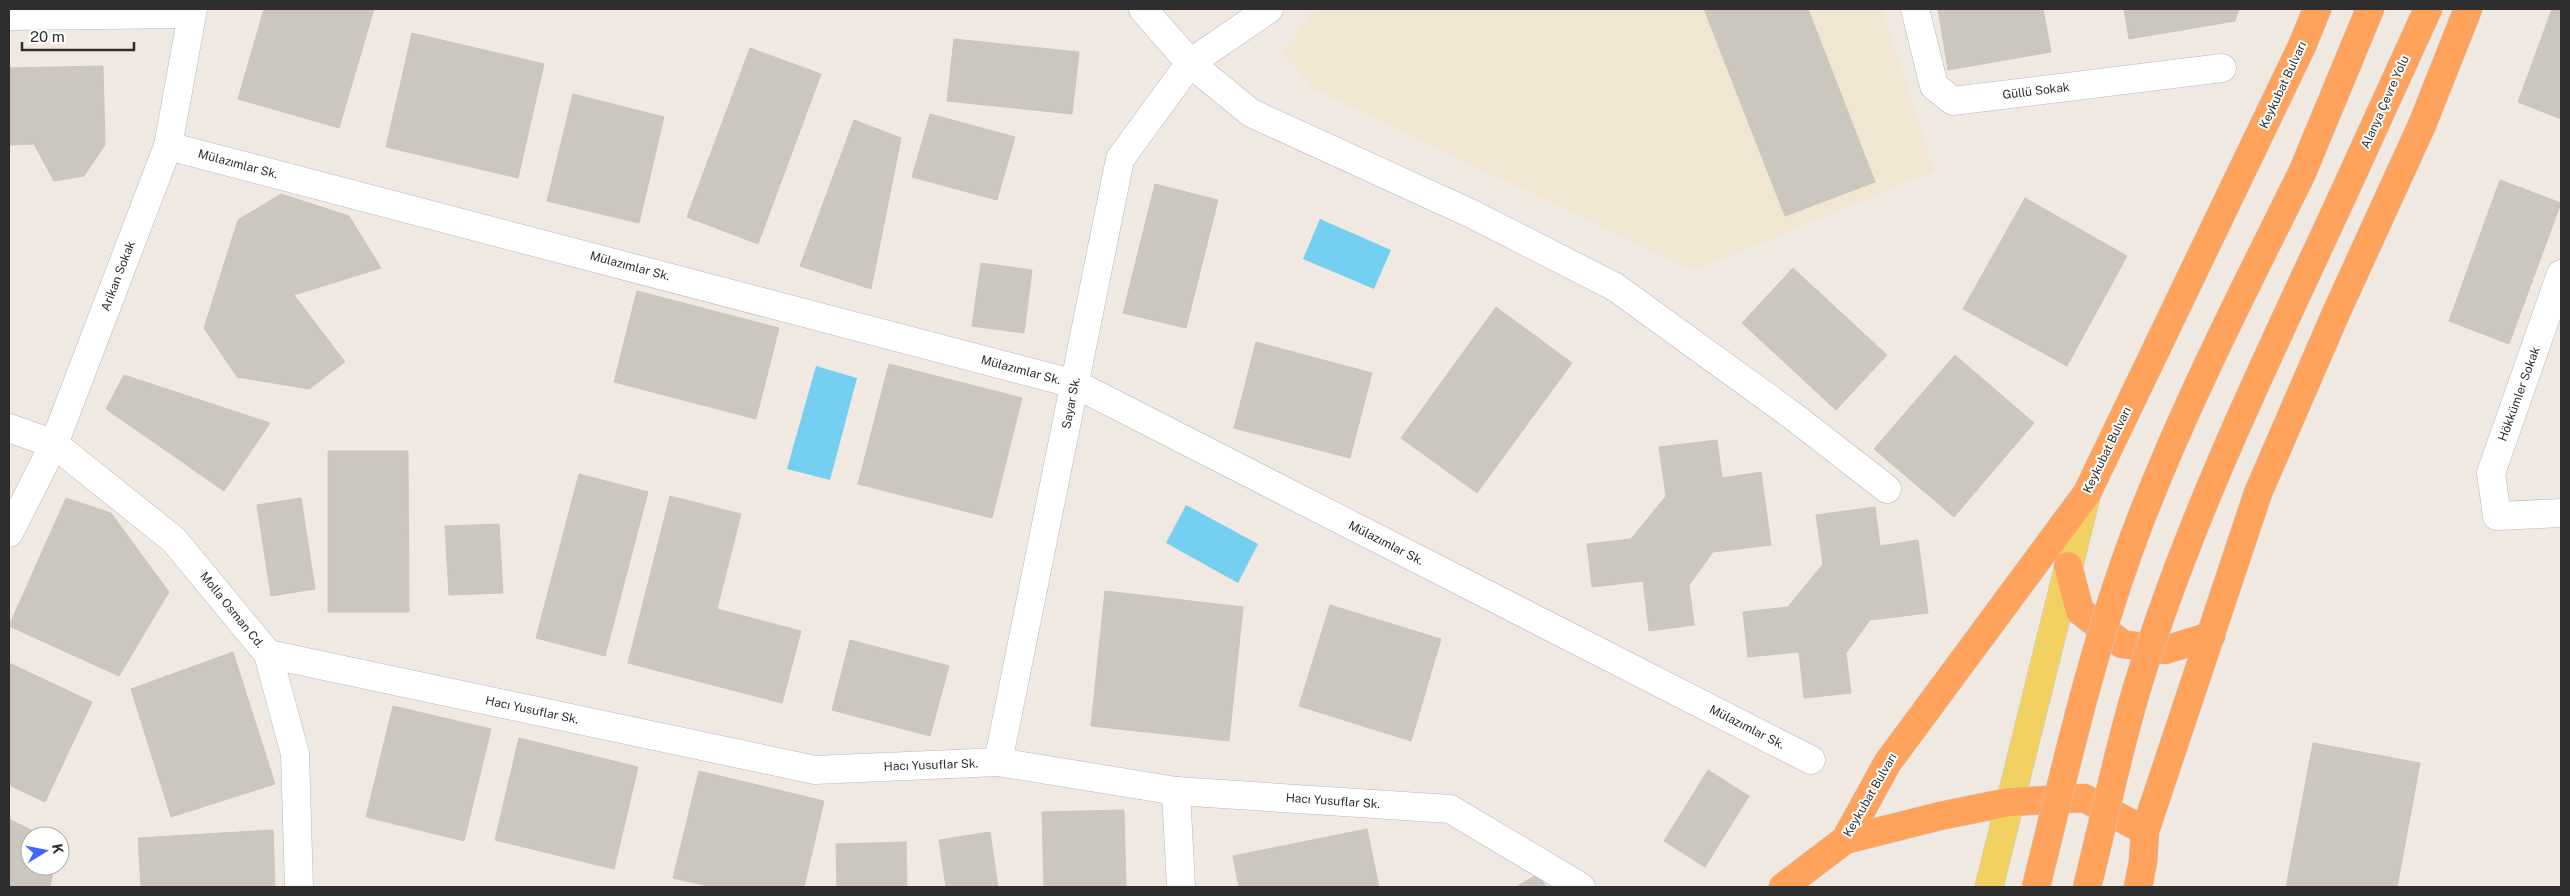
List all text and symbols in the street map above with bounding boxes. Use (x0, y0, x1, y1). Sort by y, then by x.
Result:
scale bar (22, 20, 135, 52)
text: 20 m (30, 28, 65, 45)
street label: Keykubat Bulvarı (2257, 39, 2309, 131)
street label: Alanya Çevre Yolu (2358, 53, 2412, 151)
street label: Güllü Sokak (2002, 80, 2071, 102)
street label: Mülazımlar Sk. (196, 147, 280, 181)
street label: Arikan Sokak (98, 239, 138, 313)
street label: Mülazımlar Sk. (588, 249, 672, 283)
street label: Hökkümler Sokak (2495, 345, 2543, 443)
street label: Mülazımlar Sk. (979, 353, 1063, 387)
street label: Sayar Sk. (1059, 376, 1083, 430)
street label: Keykubat Bulvarı (2080, 405, 2134, 495)
street label: Mülazımlar Sk. (1346, 518, 1426, 568)
street label: Molla Osman Cd. (197, 569, 267, 651)
street label: Hacı Yusuflar Sk. (484, 693, 580, 727)
street label: Mülazımlar Sk. (1707, 702, 1787, 752)
street label: Keykubat Bulvarı (1840, 751, 1900, 839)
street label: Hacı Yusuflar Sk. (883, 756, 979, 774)
street label: Hacı Yusuflar Sk. (1285, 791, 1381, 811)
north arrow (20, 826, 70, 876)
text: K (49, 842, 67, 855)

